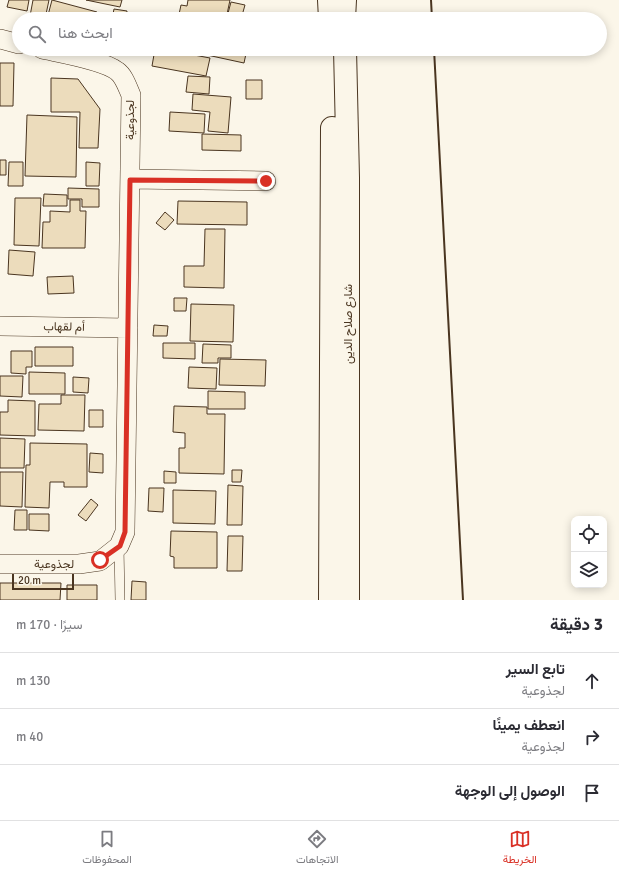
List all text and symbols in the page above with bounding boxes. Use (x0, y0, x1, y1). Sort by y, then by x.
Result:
search box (12, 12, 607, 56)
icon: search (26, 23, 48, 45)
text: ابحث هنا (58, 24, 113, 42)
street label: لجذوعية (123, 100, 138, 140)
route end (257, 172, 275, 190)
street label: شارع صلاح الدين (341, 284, 357, 364)
street label: أم لقهاب (43, 319, 85, 335)
map controls (571, 516, 607, 588)
button: locate (571, 516, 607, 552)
route start (91, 551, 109, 569)
button: layers (571, 552, 607, 588)
street label: لجذوعية (34, 557, 74, 572)
scale bar (12, 572, 74, 591)
text: 20 m (18, 574, 41, 587)
text: 3 دقيقة (550, 614, 603, 635)
text: سيرًا · 170 m (16, 617, 83, 633)
text: تابع السير (506, 660, 565, 678)
icon: ahead (581, 670, 603, 692)
text: 130 m (16, 673, 50, 689)
text: لجذوعية (521, 683, 565, 699)
text: انعطف يمينًا (493, 716, 565, 734)
icon: right (581, 726, 603, 748)
text: 40 m (16, 729, 43, 745)
text: لجذوعية (521, 739, 565, 755)
text: الوصول إلى الوجهة (455, 782, 565, 800)
icon: arrive (581, 782, 603, 804)
tab: المحفوظات (82, 828, 132, 869)
tab: الاتجاهات (296, 828, 339, 869)
tab: الخريطة (503, 828, 537, 869)

